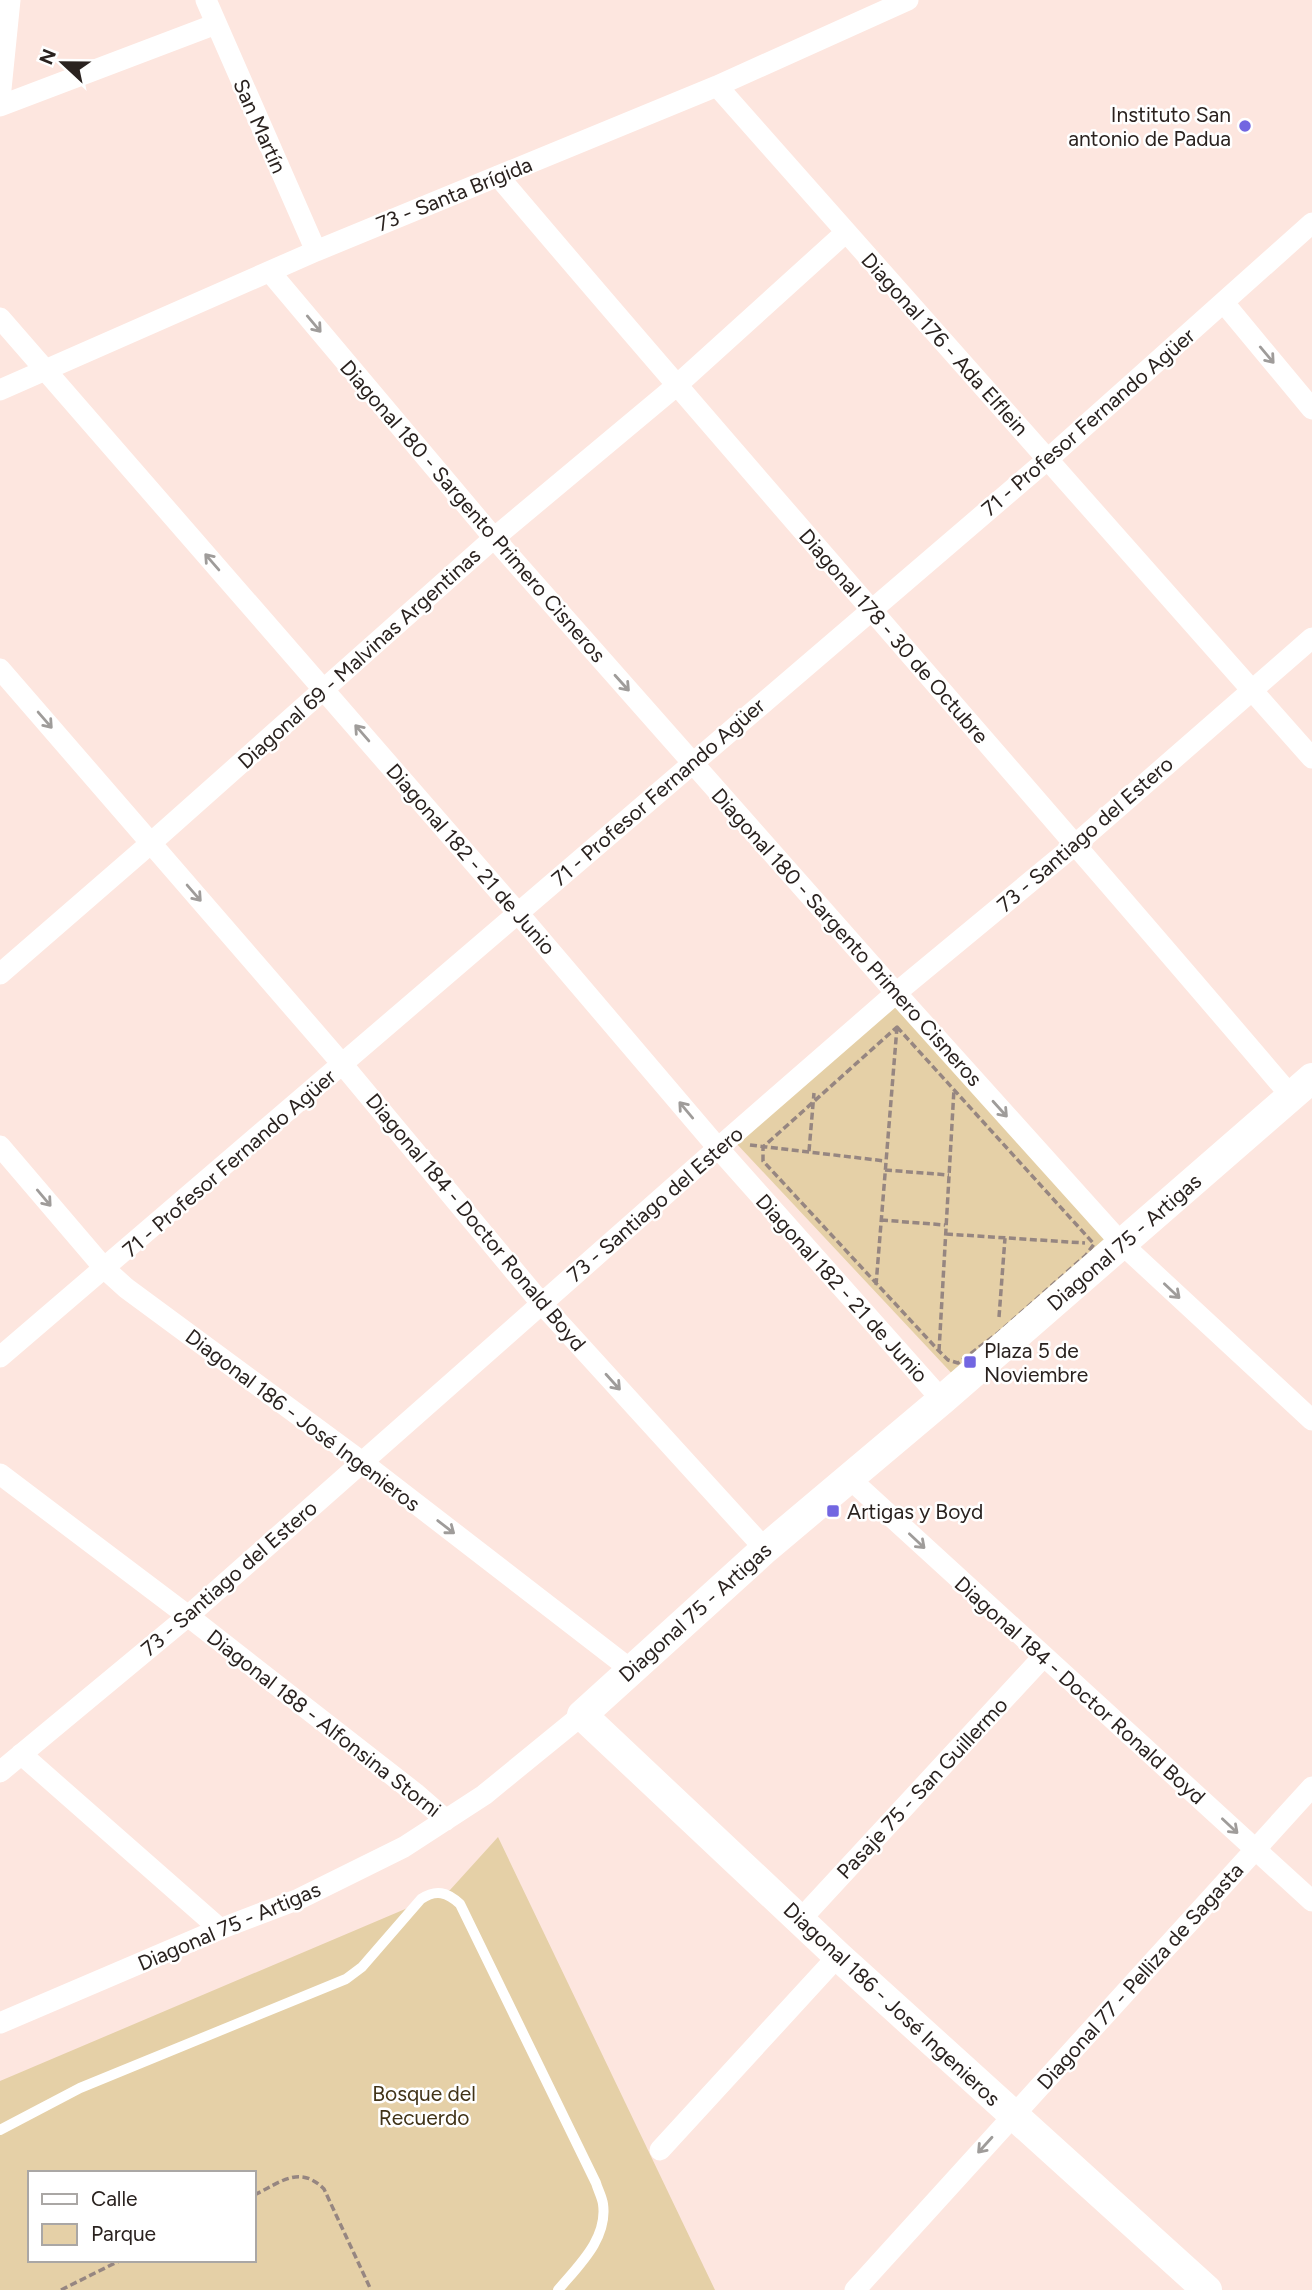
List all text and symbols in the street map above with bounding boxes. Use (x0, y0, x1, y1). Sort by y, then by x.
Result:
north arrow (28, 28, 98, 98)
text: N (34, 46, 61, 68)
street label: San Martín (228, 75, 292, 177)
place label: Instituto San antonio de Padua (1068, 102, 1231, 151)
marker: Instituto San antonio de Padua (1237, 118, 1253, 134)
street label: 73 - Santa Brígida (372, 151, 536, 237)
street label: Diagonal 176 - Ada Elflein (856, 247, 1034, 441)
one-way arrow (306, 315, 322, 333)
street label: 71 - Profesor Fernando Agüer (976, 323, 1200, 521)
one-way arrow (1259, 346, 1275, 364)
street label: Diagonal 180 - Sargento Primero Cisneros (335, 355, 611, 667)
street label: Diagonal 178 - 30 de Octubre (794, 524, 994, 748)
street label: Diagonal 69 - Malvinas Argentinas (233, 542, 485, 774)
one-way arrow (204, 553, 220, 571)
one-way arrow (613, 673, 629, 691)
street label: 71 - Profesor Fernando Agüer (546, 693, 770, 891)
one-way arrow (37, 711, 53, 729)
one-way arrow (354, 724, 370, 742)
street label: 73 - Santiago del Estero (992, 751, 1178, 917)
street label: Diagonal 182 - 21 de Junio (381, 758, 561, 960)
street label: Diagonal 180 - Sargento Primero Cisneros (706, 783, 988, 1091)
one-way arrow (186, 883, 202, 901)
street label: 71 - Profesor Fernando Agüer (117, 1064, 341, 1262)
street label: Diagonal 184 - Doctor Ronald Boyd (361, 1088, 591, 1356)
one-way arrow (992, 1100, 1009, 1117)
one-way arrow (678, 1101, 694, 1119)
street label: 73 - Santiago del Estero (562, 1121, 748, 1287)
street label: Diagonal 75 - Artigas (1042, 1168, 1206, 1316)
one-way arrow (36, 1188, 52, 1206)
street label: Diagonal 182 - 21 de Junio (751, 1189, 933, 1387)
one-way arrow (1164, 1282, 1181, 1299)
street label: Diagonal 186 - José Ingenieros (181, 1324, 425, 1516)
place label: Plaza 5 de Noviembre (984, 1338, 1088, 1387)
marker: Plaza 5 de Noviembre (962, 1354, 978, 1370)
one-way arrow (604, 1373, 621, 1390)
street label: 73 - Santiago del Estero (136, 1495, 322, 1661)
place label: Artigas y Boyd (847, 1499, 983, 1524)
marker: Artigas y Boyd (825, 1503, 841, 1519)
one-way arrow (436, 1519, 455, 1534)
one-way arrow (908, 1532, 925, 1549)
street label: Diagonal 75 - Artigas (614, 1537, 776, 1687)
street label: Diagonal 184 - Doctor Ronald Boyd (950, 1571, 1210, 1809)
street label: Diagonal 188 - Alfonsina Storni (202, 1624, 446, 1822)
street label: Pasaje 75 - San Guillermo (831, 1692, 1013, 1884)
one-way arrow (1221, 1818, 1239, 1834)
street label: Diagonal 77 - Pelliza de Sagasta (1032, 1858, 1248, 2094)
street label: Diagonal 75 - Artigas (134, 1876, 324, 1976)
street label: Diagonal 186 - José Ingenieros (778, 1897, 1006, 2111)
park label: Bosque del Recuerdo (372, 2081, 476, 2130)
one-way arrow (977, 2136, 994, 2153)
legend (28, 2171, 256, 2262)
text: Calle (91, 2186, 138, 2211)
text: Parque (91, 2221, 156, 2246)

